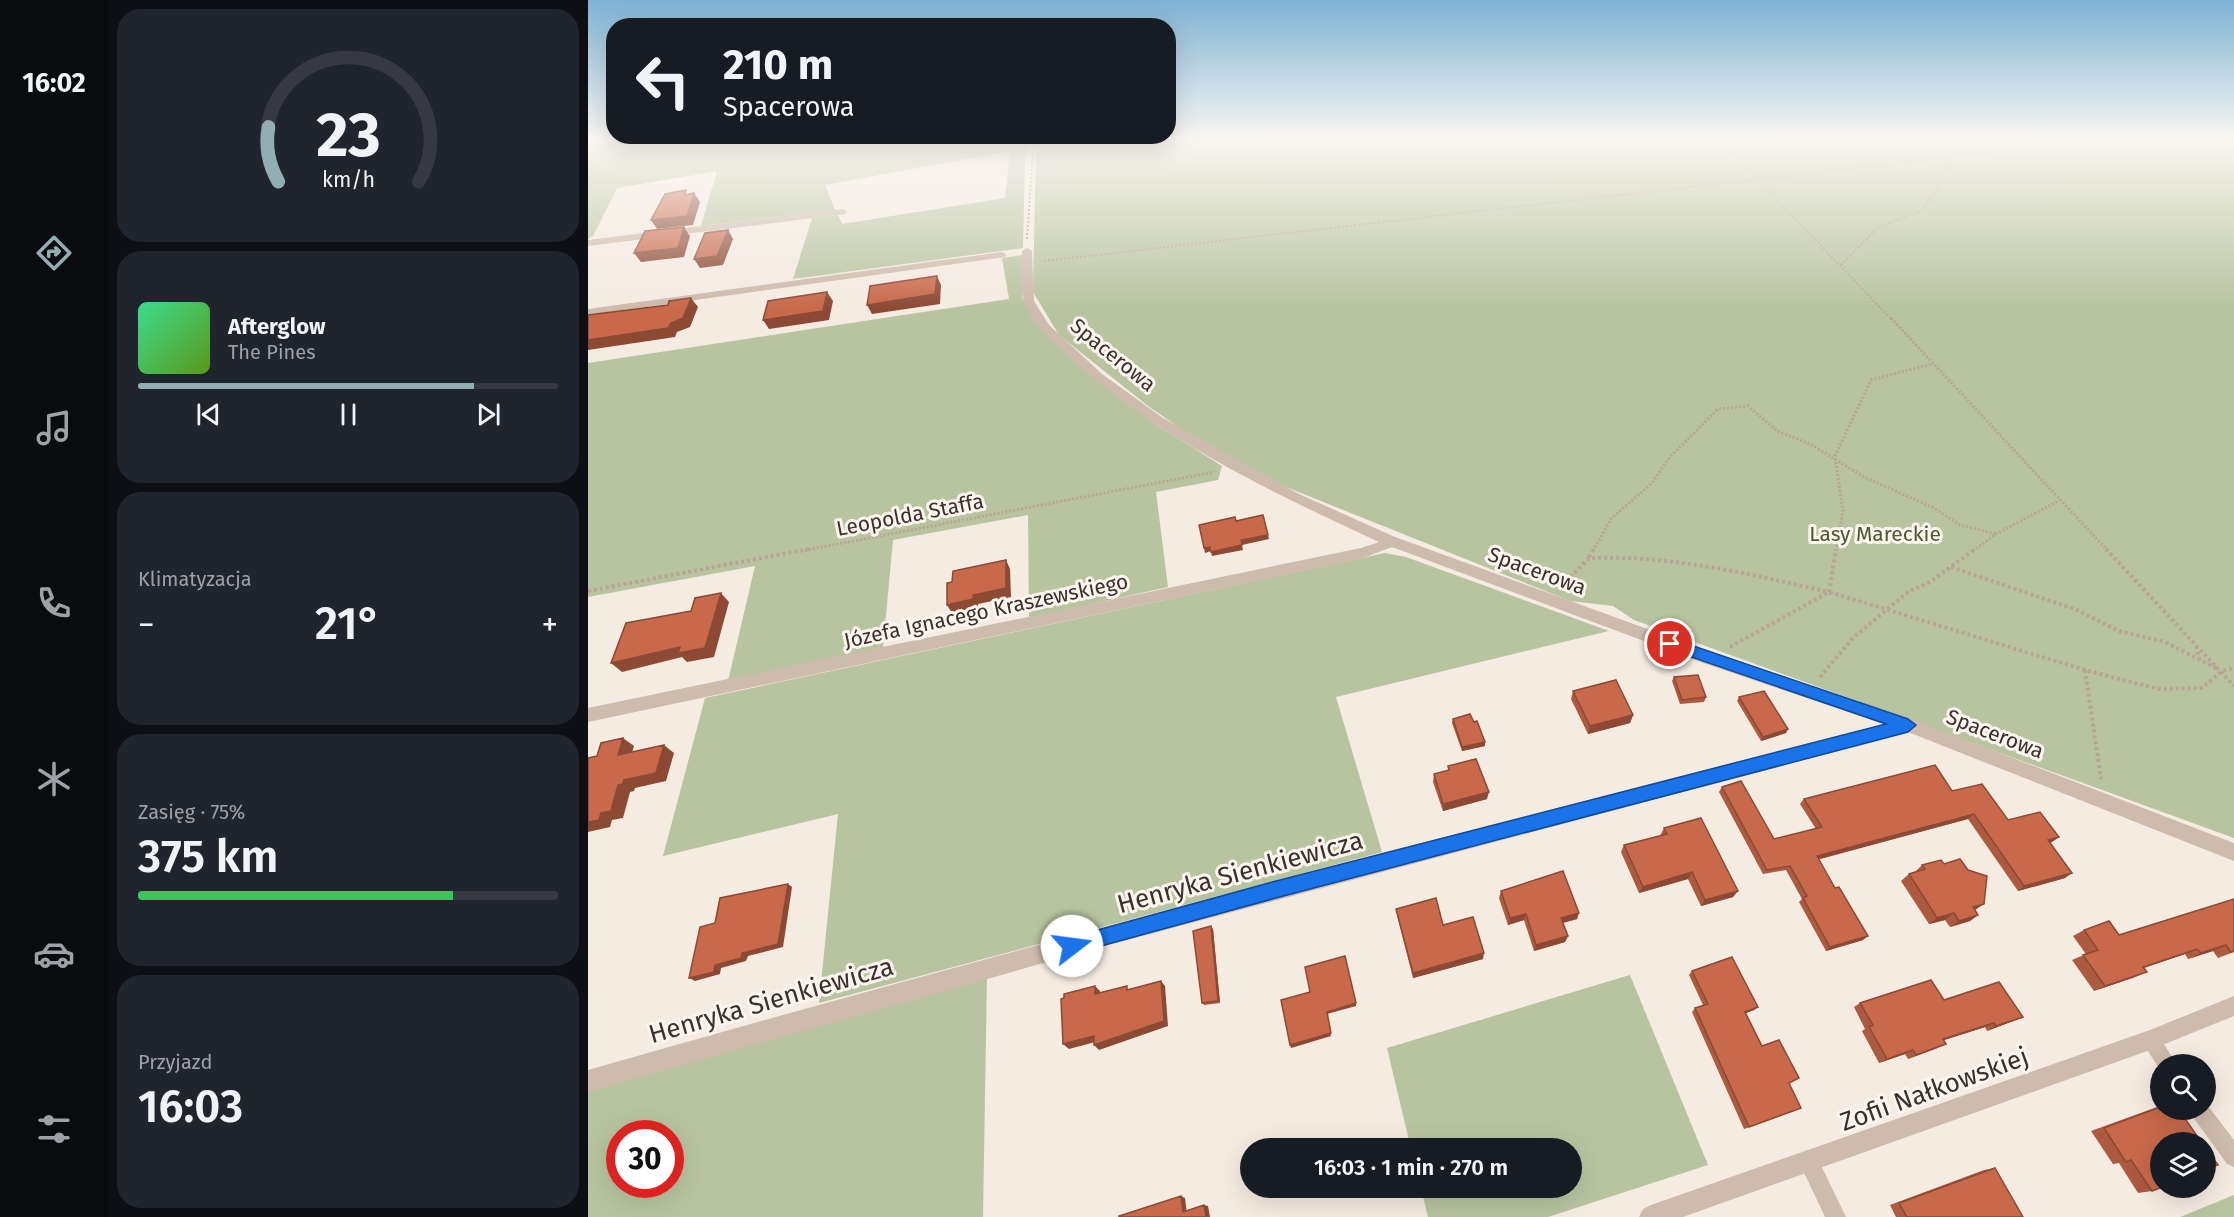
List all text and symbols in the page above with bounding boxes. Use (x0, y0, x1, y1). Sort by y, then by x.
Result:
text: 210 m (723, 40, 833, 90)
icon: left (624, 42, 702, 120)
text: 16:02 (22, 67, 86, 99)
text: Spacerowa (723, 91, 854, 123)
text: 23 (316, 98, 380, 173)
text: km/h (321, 168, 375, 194)
icon: directions (33, 232, 75, 274)
text: Afterglow (228, 313, 325, 340)
street label: Spacerowa (1065, 313, 1161, 397)
text: The Pines (228, 340, 315, 364)
icon: previous (192, 398, 225, 431)
icon: pause (332, 398, 365, 431)
icon: next (472, 398, 505, 431)
icon: music (33, 407, 75, 449)
street label: Leopolda Staffa (834, 488, 986, 542)
park label: Lasy Mareckie (1809, 521, 1941, 547)
street label: Spacerowa (1485, 541, 1589, 601)
text: Klimatyzacja (138, 567, 252, 591)
street label: Józefa Ignacego Kraszewskiego (841, 568, 1131, 654)
icon: phone (33, 582, 75, 624)
text: 21° (315, 597, 381, 651)
text: − (138, 605, 155, 645)
text: + (542, 605, 558, 645)
pin (1644, 618, 1695, 669)
icon: arrive (1653, 627, 1686, 660)
street label: Spacerowa (1943, 704, 2047, 764)
icon: climate (33, 758, 75, 800)
text: Zasięg · 75% (138, 800, 245, 824)
street label: Henryka Sienkiewicza (1114, 825, 1366, 920)
text: 375 km (138, 830, 278, 884)
position arrow (1040, 914, 1104, 978)
icon: car (33, 933, 75, 975)
street label: Henryka Sienkiewicza (645, 951, 897, 1050)
street label: Zofii Nałkowskiej (1836, 1041, 2033, 1138)
text: Przyjazd (138, 1050, 212, 1074)
map controls (2150, 1054, 2216, 1198)
button: search (2150, 1054, 2216, 1120)
text: 16:03 (138, 1080, 243, 1134)
icon: filters (33, 1108, 75, 1150)
speed limit sign: 30 (606, 1120, 684, 1198)
button: layers (2150, 1132, 2216, 1198)
text: 16:03 · 1 min · 270 m (1314, 1154, 1508, 1181)

